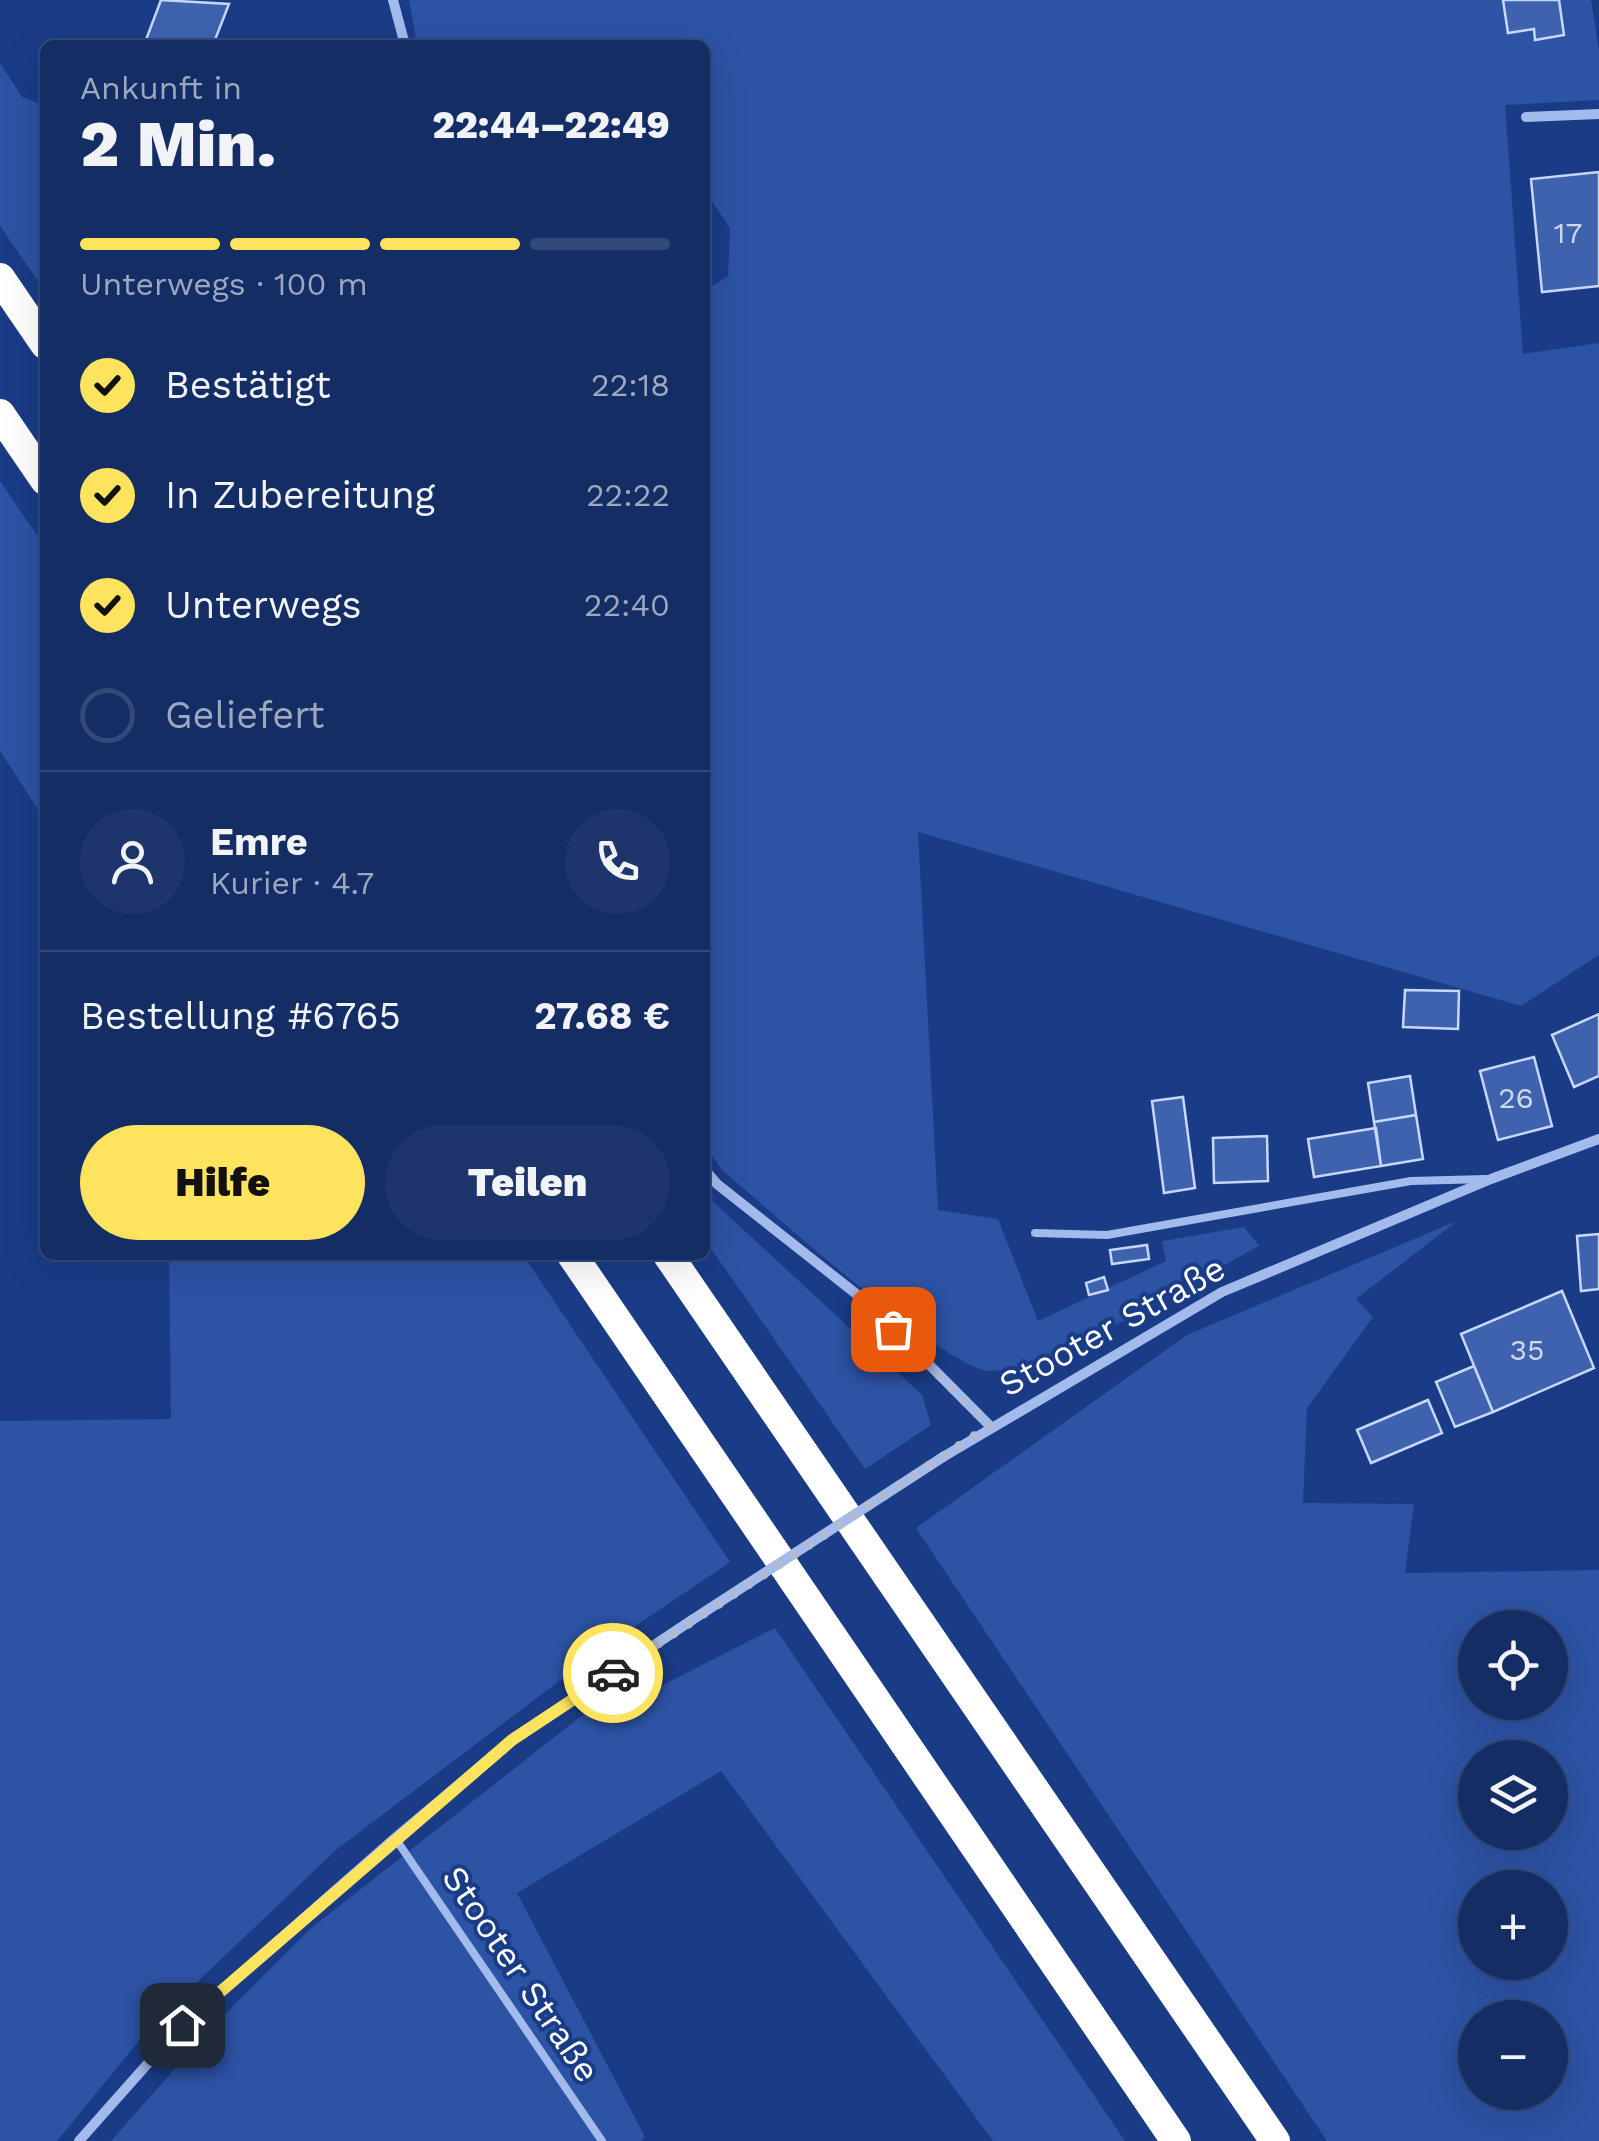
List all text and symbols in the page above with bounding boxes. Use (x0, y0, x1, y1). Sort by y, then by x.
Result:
text: Ankunft in (80, 69, 242, 107)
text: 22:44–22:49 (432, 103, 670, 147)
text: 2 Min. (80, 106, 276, 182)
house number: 17 (1554, 215, 1582, 250)
text: Unterwegs · 100 m (80, 265, 368, 303)
icon: check (80, 358, 135, 413)
text: Bestätigt (165, 363, 331, 407)
text: 22:18 (591, 366, 670, 404)
icon: check (80, 468, 135, 523)
text: In Zubereitung (165, 473, 435, 517)
text: 22:22 (586, 476, 670, 514)
icon: check (80, 578, 135, 633)
text: Unterwegs (165, 583, 362, 627)
text: 22:40 (584, 586, 670, 624)
text: Geliefert (165, 693, 325, 737)
button: person (80, 809, 185, 914)
button: phone (565, 809, 670, 914)
text: Emre (210, 820, 308, 864)
text: Kurier · 4.7 (210, 864, 374, 902)
text: Bestellung #6765 (80, 994, 401, 1038)
text: 27.68 € (534, 994, 670, 1038)
house number: 26 (1498, 1080, 1534, 1115)
button: Hilfe (80, 1125, 365, 1240)
button: Teilen (385, 1125, 670, 1240)
street label: Stooter Straße (992, 1247, 1232, 1405)
pin (851, 1287, 936, 1372)
icon: bag (866, 1302, 921, 1357)
house number: 35 (1510, 1332, 1544, 1367)
map controls (1458, 1610, 1568, 2110)
button: locate (1458, 1610, 1568, 1720)
courier (563, 1623, 663, 1723)
icon: car (586, 1646, 641, 1701)
button: layers (1458, 1740, 1568, 1850)
street label: Stooter Straße (433, 1858, 609, 2090)
button: + (1458, 1870, 1568, 1980)
pin (140, 1983, 225, 2068)
icon: home (155, 1998, 210, 2053)
button: − (1458, 2000, 1568, 2110)

